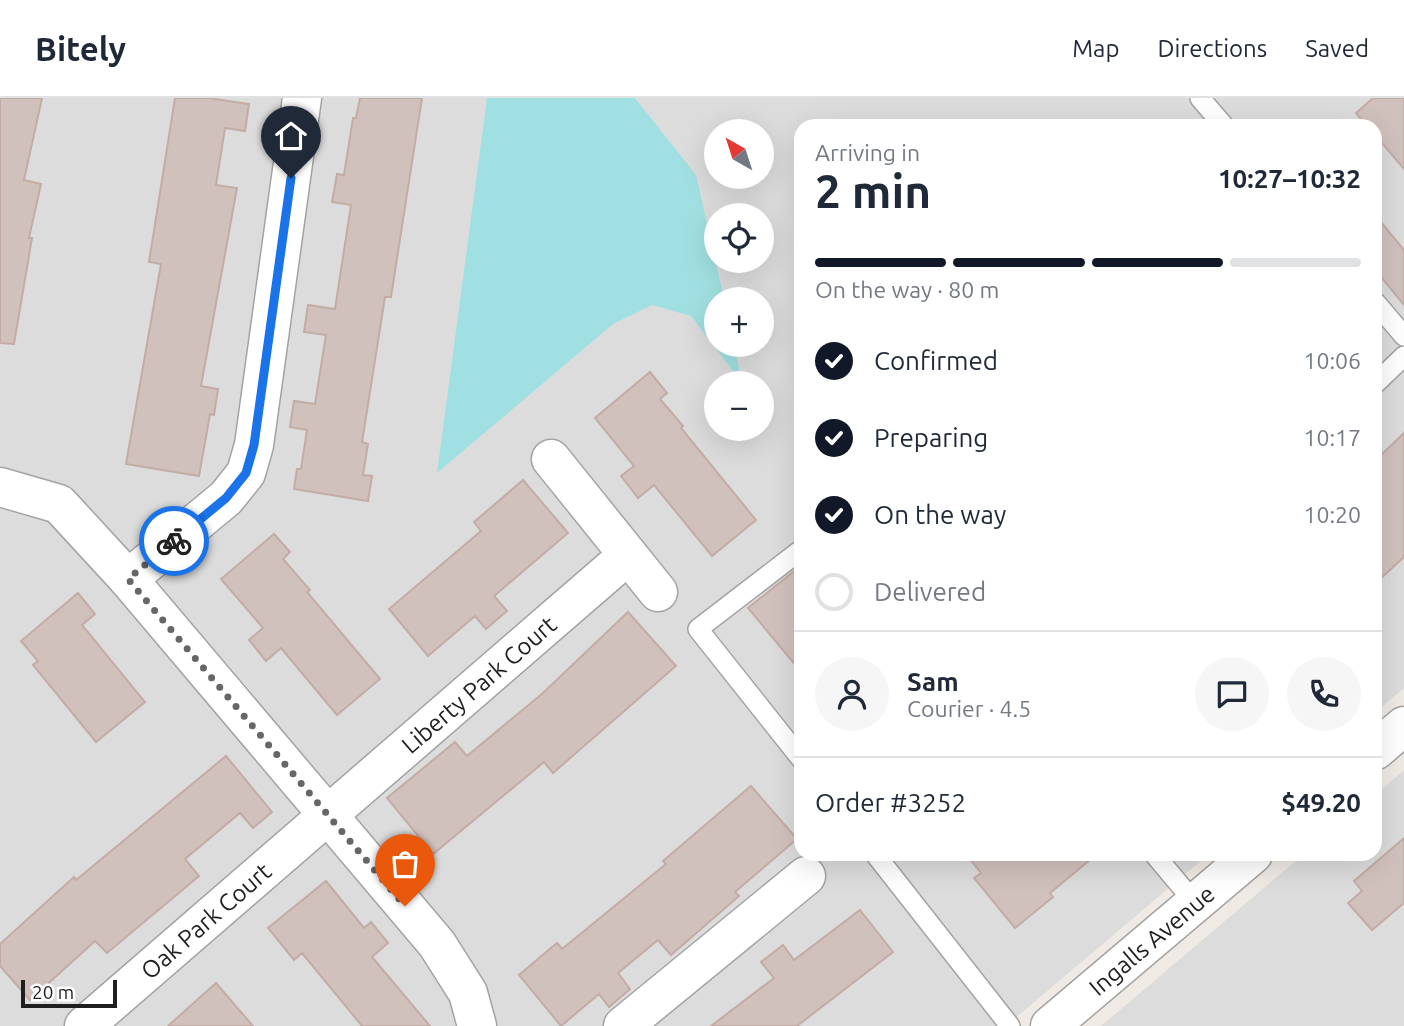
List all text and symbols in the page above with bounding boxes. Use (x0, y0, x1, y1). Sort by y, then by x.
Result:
text: Bitely (35, 30, 126, 67)
text: Map (1072, 35, 1119, 62)
text: Directions (1157, 35, 1267, 62)
text: Saved (1305, 35, 1369, 62)
pin (261, 106, 321, 178)
icon: home (272, 117, 310, 155)
north arrow (704, 119, 774, 189)
map controls (704, 119, 774, 441)
text: Arriving in (815, 140, 920, 165)
text: 10:27–10:32 (1218, 164, 1361, 193)
text: 2 min (815, 165, 931, 217)
button: locate (704, 203, 774, 273)
text: On the way · 80 m (815, 277, 999, 302)
button: + (704, 287, 774, 357)
icon: check (815, 342, 853, 380)
text: Confirmed (874, 346, 998, 375)
text: 10:06 (1303, 348, 1361, 373)
button: − (704, 371, 774, 441)
icon: check (815, 419, 853, 457)
text: Preparing (874, 423, 988, 452)
text: 10:17 (1303, 425, 1361, 450)
icon: check (815, 496, 853, 534)
text: On the way (874, 500, 1006, 529)
text: 10:20 (1303, 502, 1361, 527)
courier (139, 506, 209, 576)
icon: bike (155, 522, 193, 560)
text: Delivered (874, 577, 986, 606)
street label: Liberty Park Court (396, 610, 562, 758)
button: person (815, 657, 889, 731)
button: chat (1195, 657, 1269, 731)
button: phone (1287, 657, 1361, 731)
text: Sam (907, 667, 959, 696)
text: Courier · 4.5 (907, 696, 1031, 721)
text: Order #3252 (815, 788, 966, 817)
text: $49.20 (1281, 788, 1361, 817)
pin (375, 834, 435, 906)
icon: bag (386, 845, 424, 883)
street label: Oak Park Court (135, 857, 277, 984)
street label: Ingalls Avenue (1083, 879, 1220, 1001)
scale bar (21, 977, 117, 1009)
text: 20 m (32, 981, 74, 1003)

